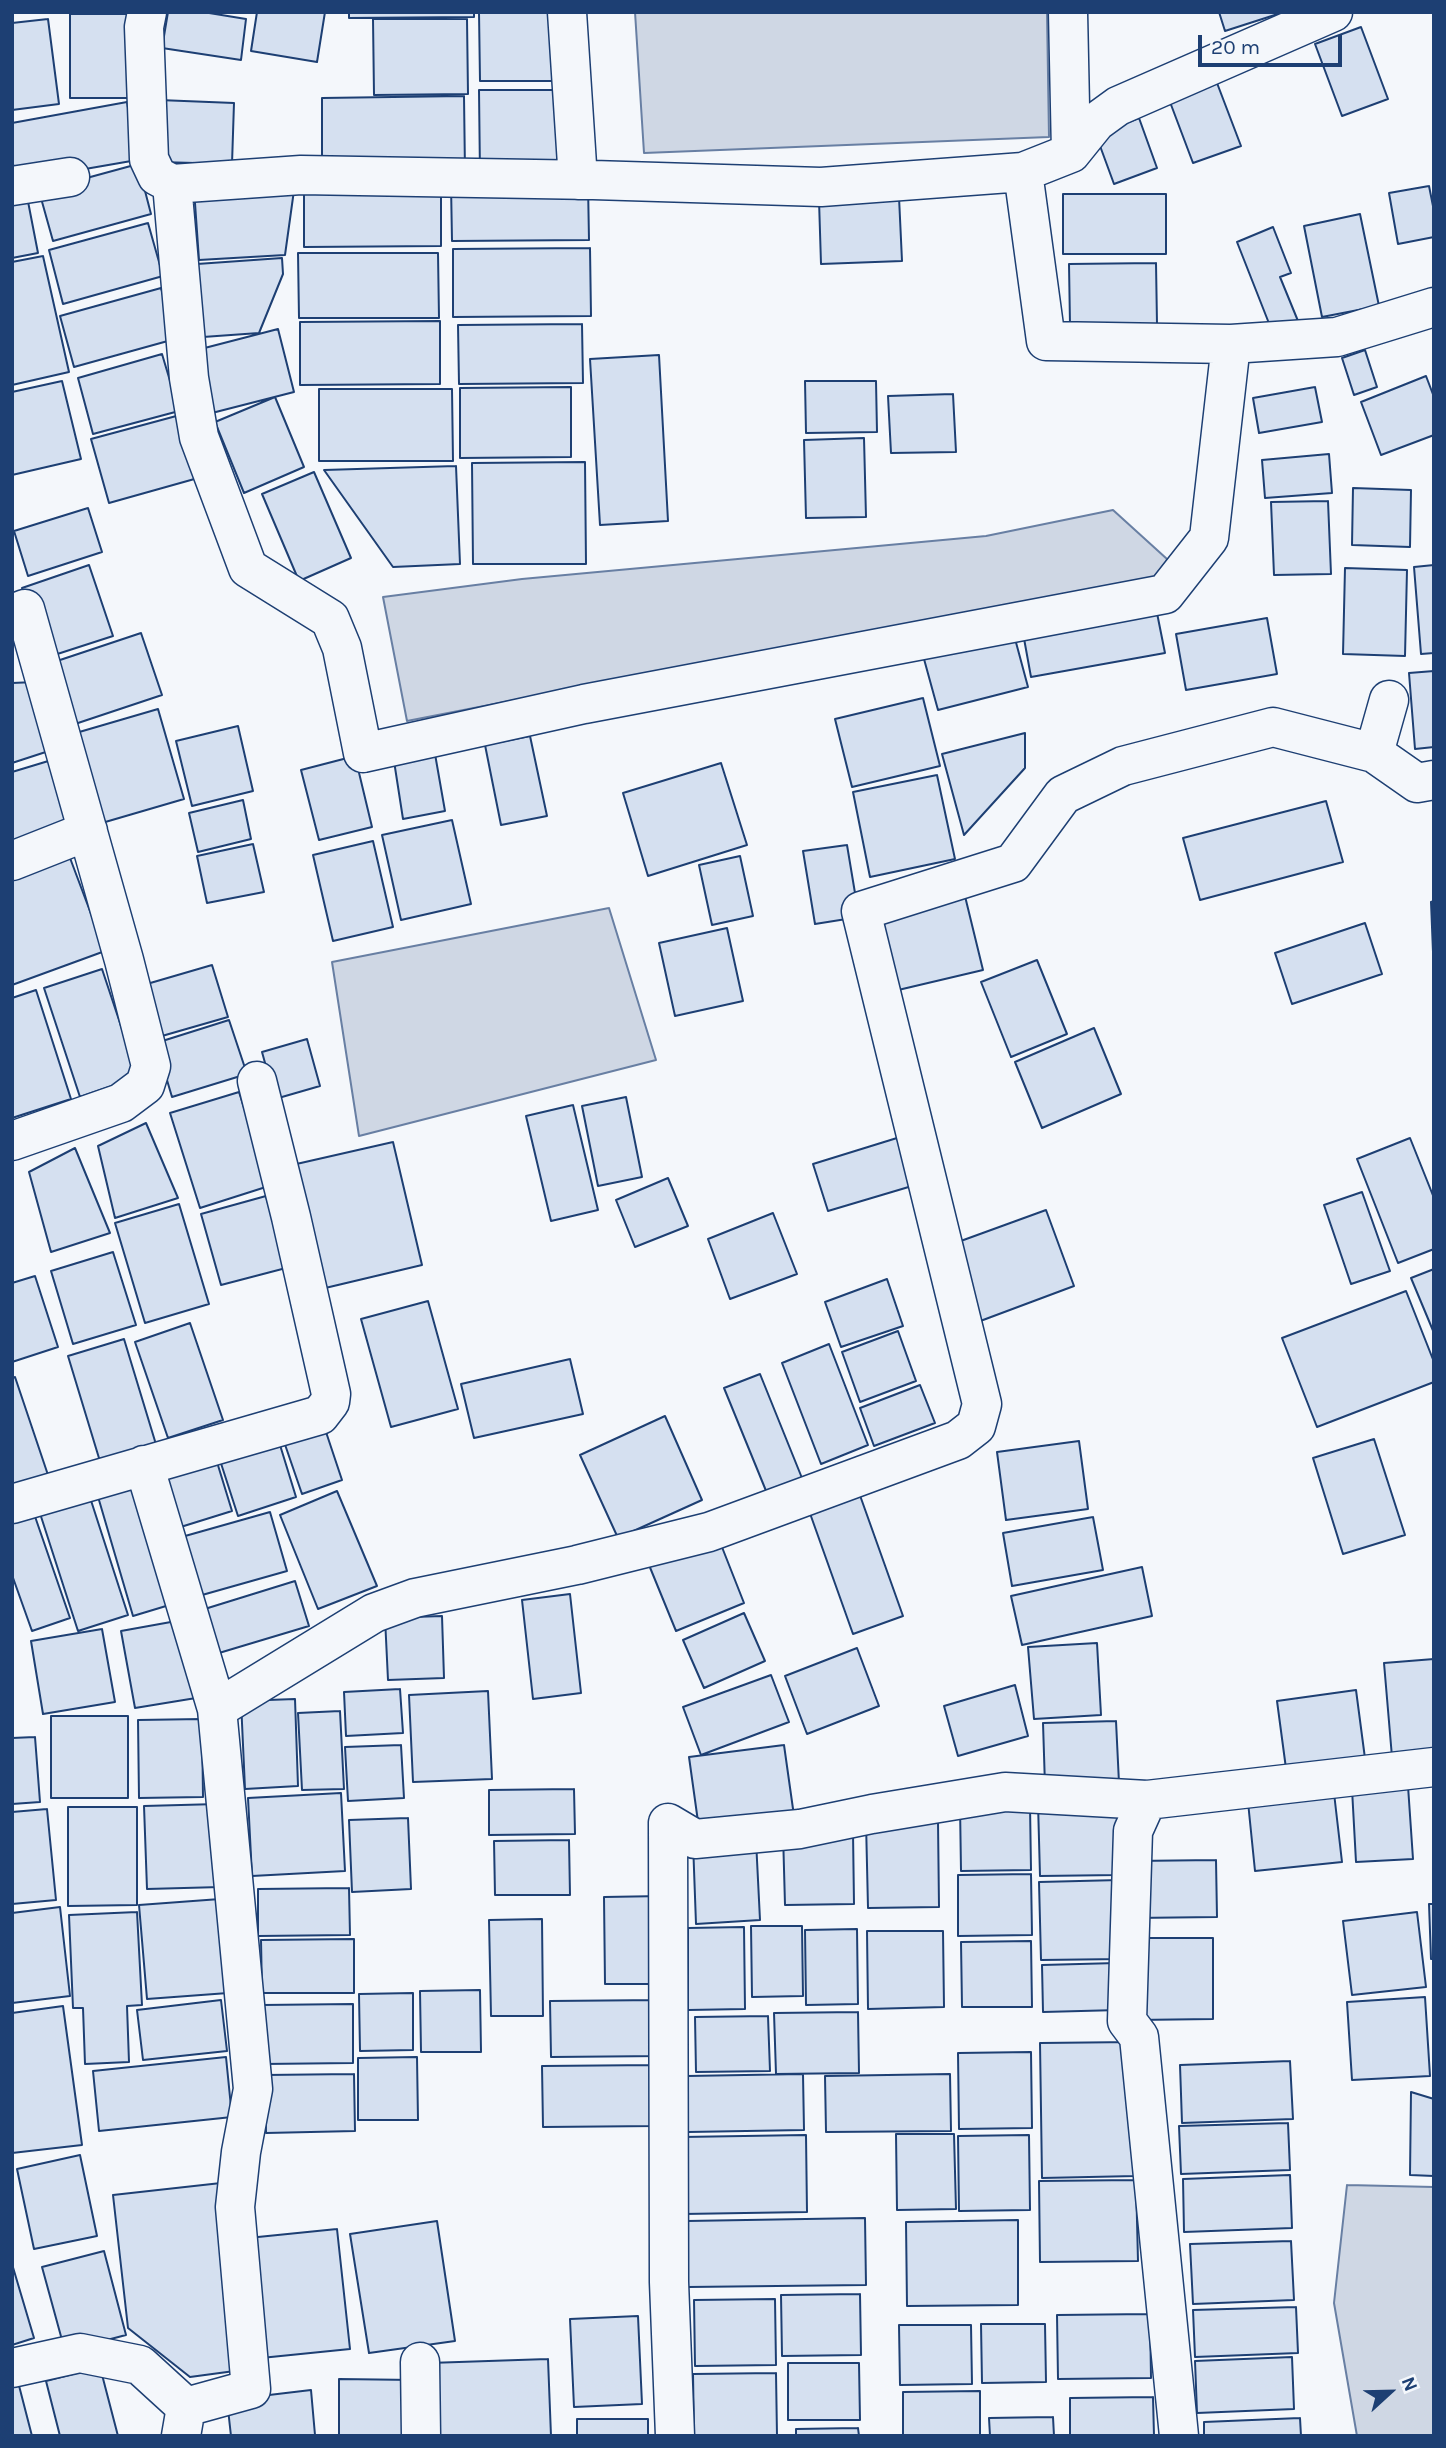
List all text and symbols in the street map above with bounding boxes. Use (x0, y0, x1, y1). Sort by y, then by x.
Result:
scale bar (1201, 21, 1344, 65)
text: 20 m (1211, 35, 1260, 59)
north arrow (1355, 2357, 1425, 2427)
text: N (1397, 2374, 1422, 2395)

